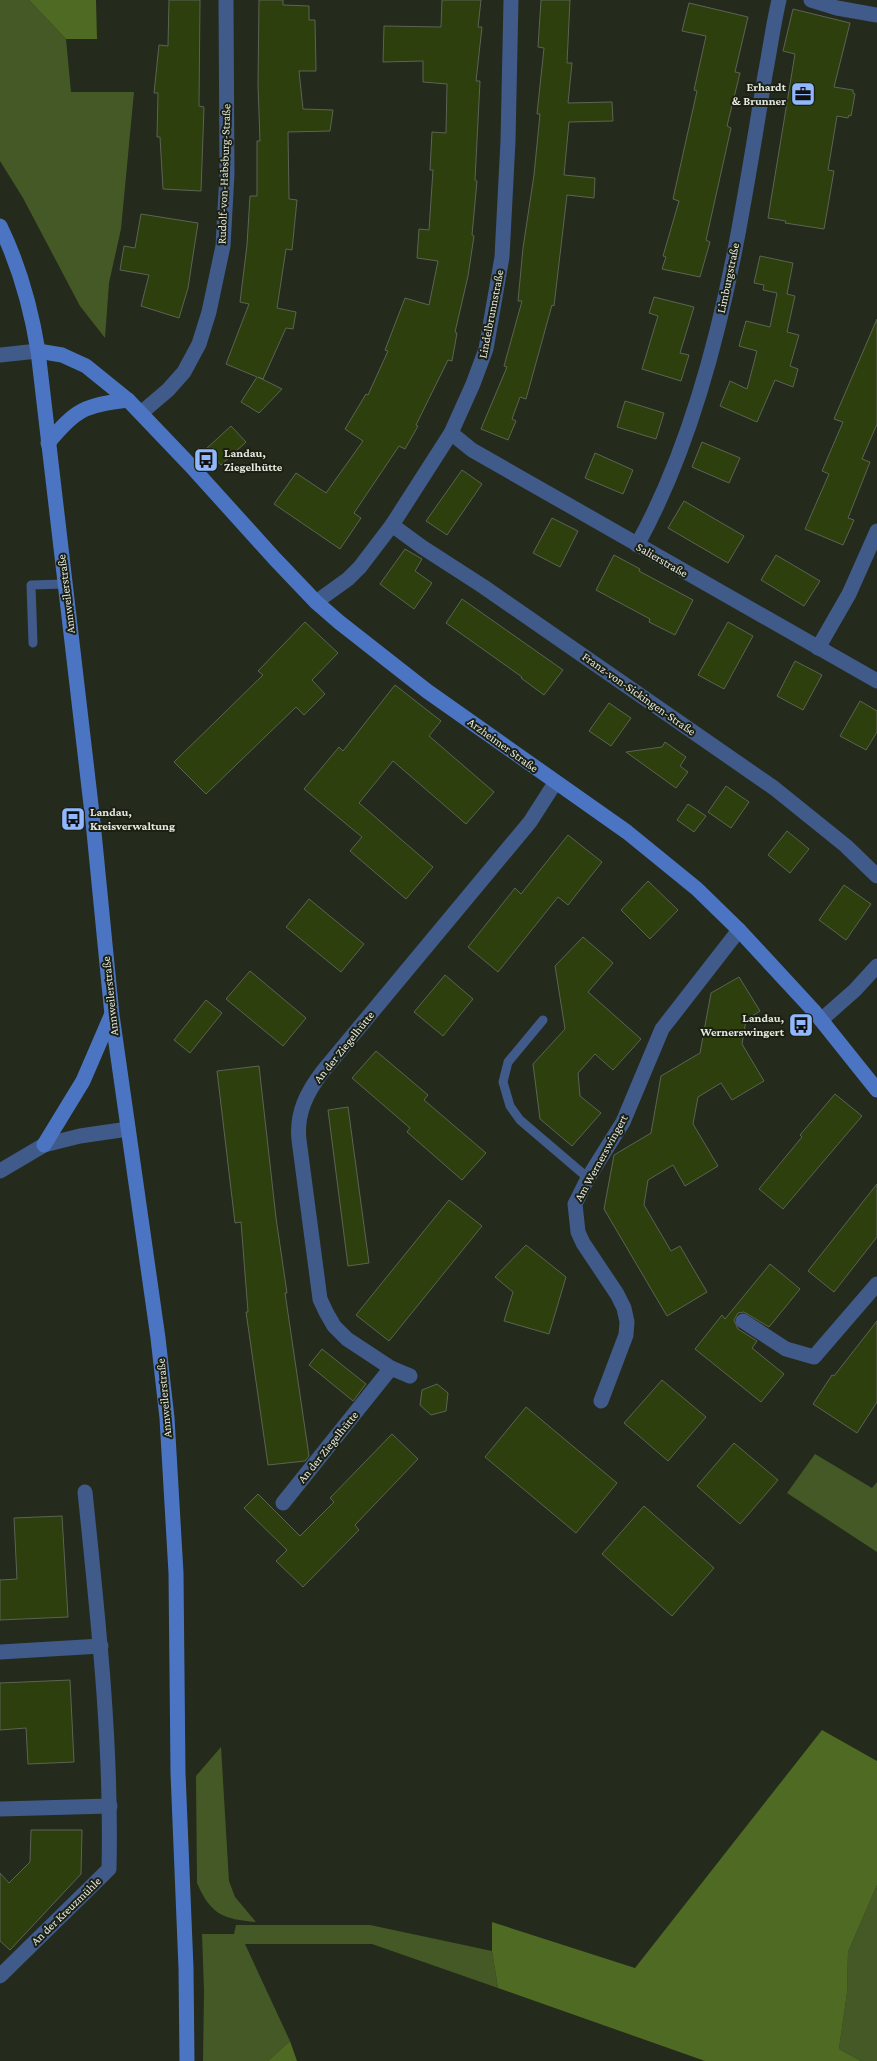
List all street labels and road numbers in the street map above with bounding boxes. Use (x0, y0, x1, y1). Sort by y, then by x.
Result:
street label: Rudolf-von-Habsburg-Straße (215, 104, 233, 244)
street label: Limburgstraße (714, 242, 742, 314)
street label: Lindelbrunnstraße (476, 268, 506, 360)
street label: Salierstraße (634, 540, 690, 580)
street label: Annweilerstraße (54, 554, 78, 634)
street label: Franz-von-Sickingen-Straße (580, 649, 698, 739)
street label: Arzheimer Straße (465, 715, 541, 775)
street label: Annweilerstraße (99, 956, 121, 1036)
street label: An der Ziegelhütte (311, 1008, 377, 1086)
street label: Am Wernerswingert (571, 1111, 631, 1204)
street label: Annweilerstraße (154, 1358, 174, 1438)
street label: An der Ziegelhütte (295, 1408, 361, 1486)
street label: An der Kreuzmühle (28, 1874, 104, 1948)

